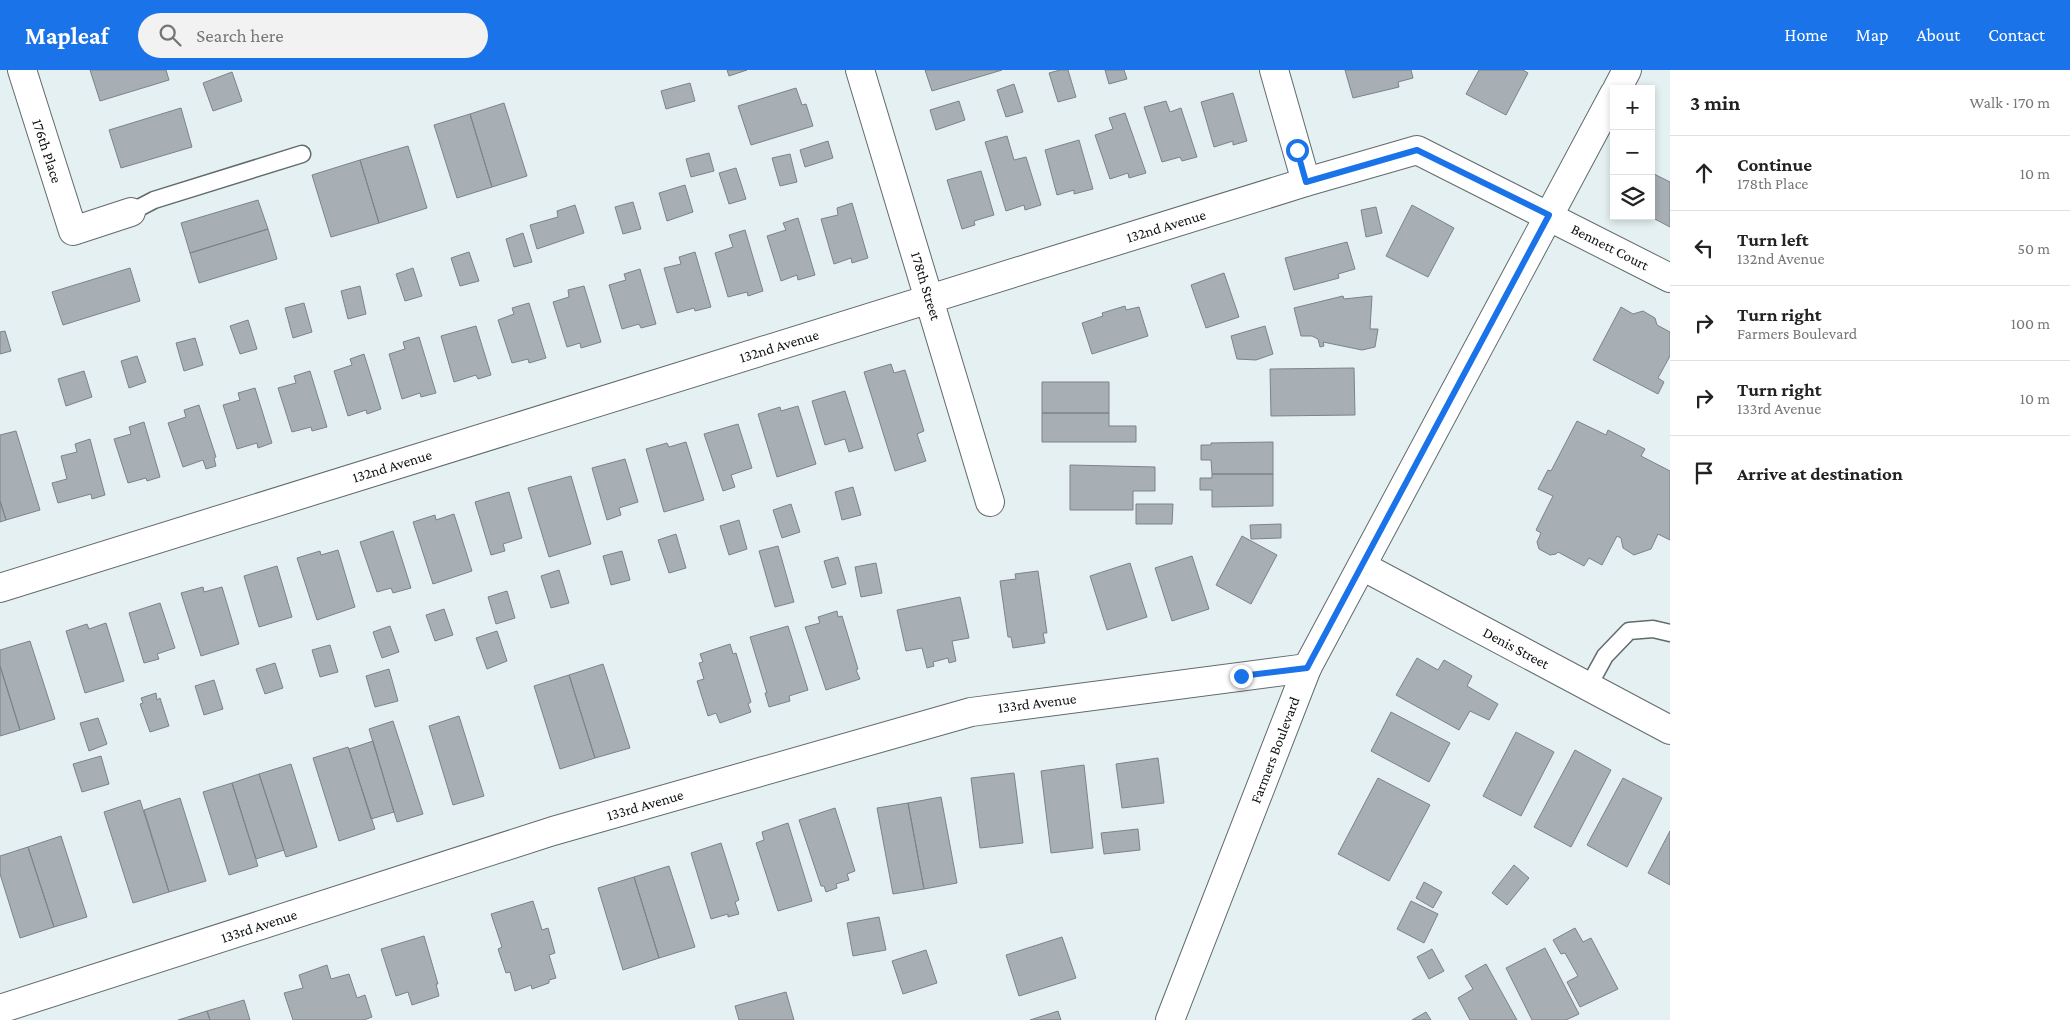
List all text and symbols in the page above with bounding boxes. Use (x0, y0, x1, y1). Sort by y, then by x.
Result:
search box (138, 13, 488, 58)
icon: search (156, 21, 184, 49)
text: Mapleaf (25, 22, 108, 49)
text: Search here (196, 25, 284, 46)
text: Home (1785, 25, 1828, 45)
text: Map (1856, 25, 1888, 45)
text: About (1916, 25, 1960, 45)
text: Contact (1988, 25, 2045, 45)
map controls (1610, 85, 1655, 220)
button: + (1610, 85, 1655, 130)
text: 3 min (1690, 91, 1740, 115)
text: Walk · 170 m (1970, 94, 2050, 111)
street label: 176th Place (29, 117, 65, 185)
button: − (1610, 130, 1655, 175)
route start (1286, 139, 1309, 162)
text: Continue (1737, 154, 1812, 175)
icon: ahead (1690, 159, 1718, 187)
text: 10 m (2020, 165, 2050, 182)
button: layers (1610, 175, 1655, 220)
text: 178th Place (1737, 175, 1808, 192)
street label: 132nd Avenue (1124, 206, 1208, 246)
street label: Bennett Court (1569, 221, 1652, 274)
text: Turn left (1737, 229, 1809, 250)
icon: left (1690, 234, 1718, 262)
text: 50 m (2018, 240, 2050, 257)
street label: 178th Street (908, 250, 944, 323)
text: 132nd Avenue (1737, 250, 1825, 267)
text: Turn right (1737, 304, 1822, 325)
icon: right (1690, 309, 1718, 337)
text: 100 m (2011, 315, 2050, 332)
text: Farmers Boulevard (1737, 325, 1857, 342)
street label: 132nd Avenue (737, 326, 821, 366)
text: Turn right (1737, 379, 1822, 400)
icon: right (1690, 384, 1718, 412)
text: 10 m (2020, 390, 2050, 407)
text: 133rd Avenue (1737, 400, 1821, 417)
street label: 132nd Avenue (350, 446, 434, 486)
icon: arrive (1690, 459, 1718, 487)
text: Arrive at destination (1737, 463, 1903, 484)
street label: Denis Street (1480, 624, 1553, 673)
route end (1230, 665, 1253, 688)
street label: 133rd Avenue (997, 690, 1078, 716)
street label: Farmers Boulevard (1247, 694, 1303, 805)
street label: 133rd Avenue (605, 786, 686, 824)
street label: 133rd Avenue (219, 906, 299, 946)

